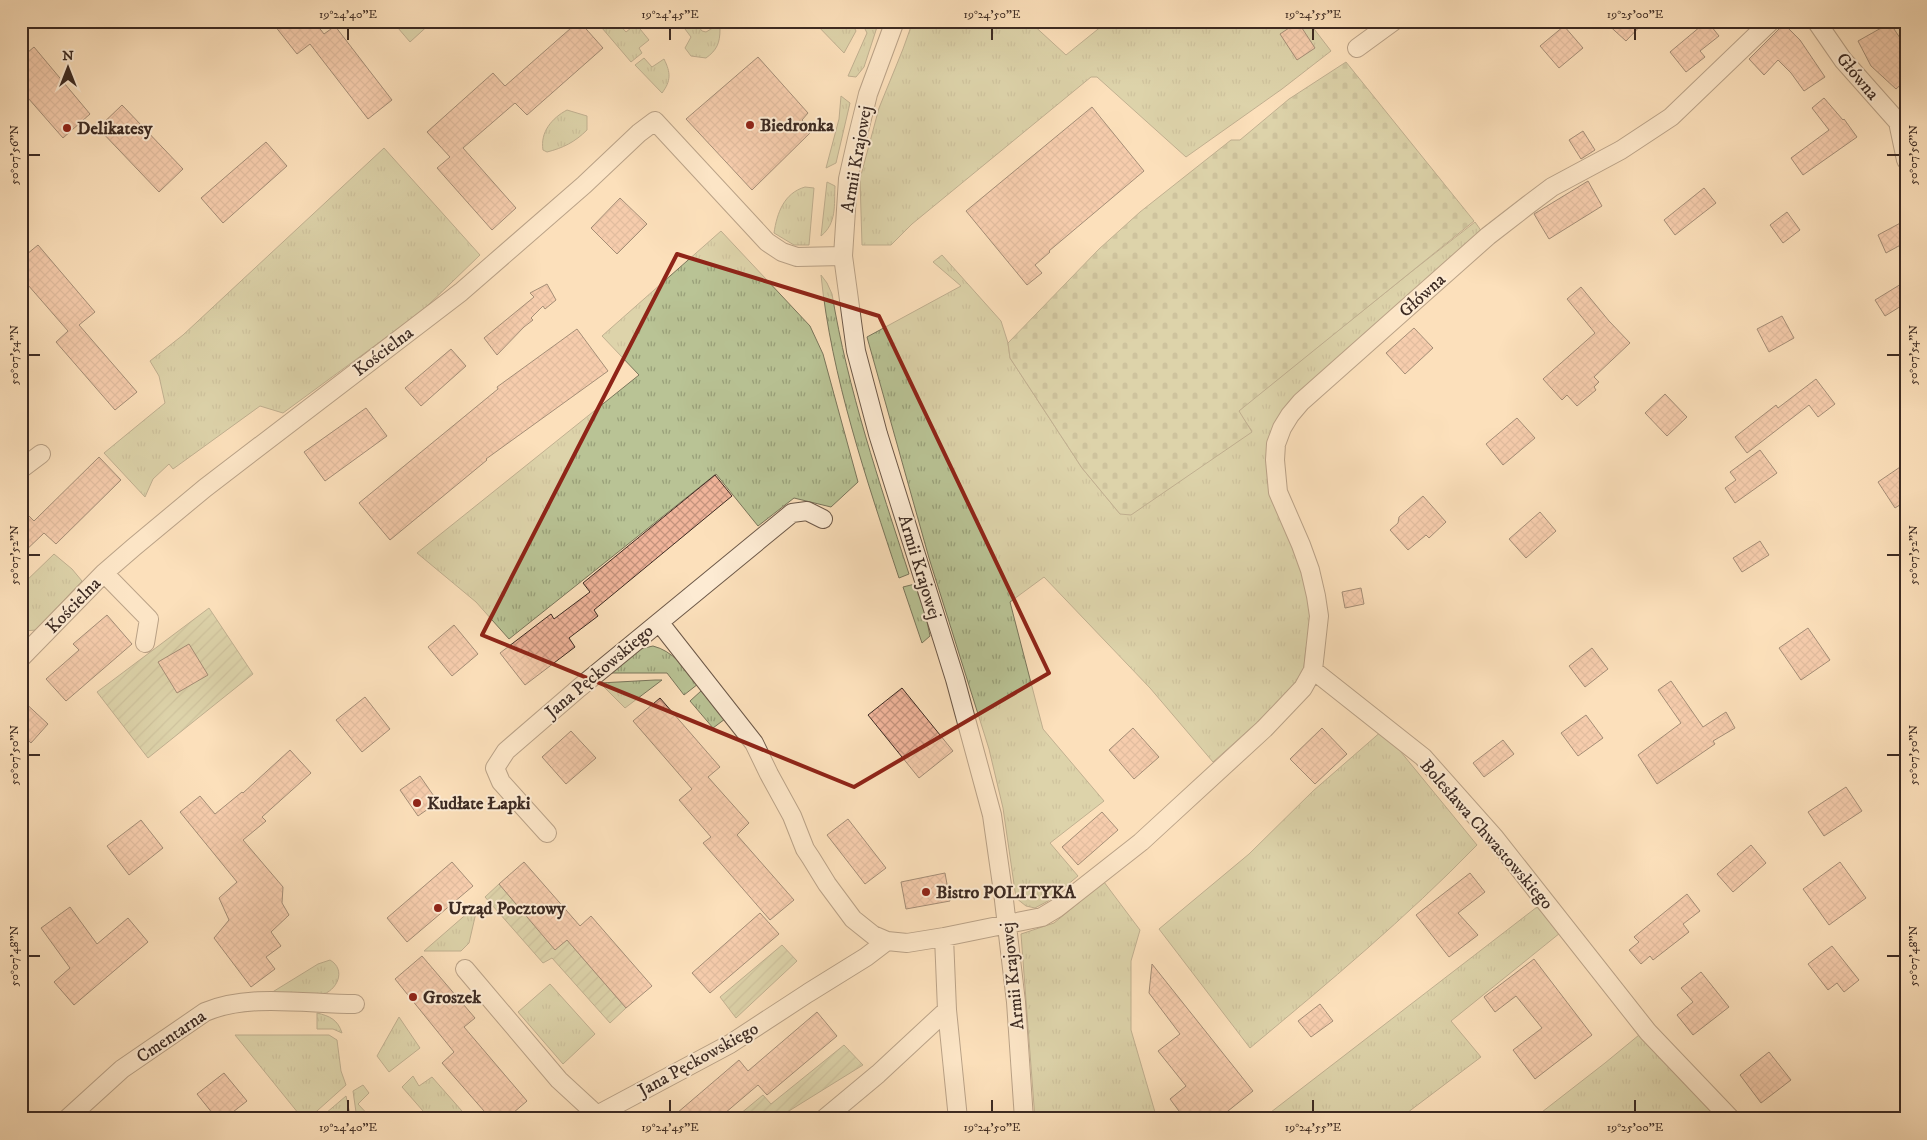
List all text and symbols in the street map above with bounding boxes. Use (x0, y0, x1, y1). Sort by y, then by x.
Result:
text: 19°24'40"E (319, 7, 377, 22)
text: 19°24'45"E (641, 7, 699, 22)
text: 19°24'50"E (964, 7, 1021, 22)
text: 19°24'55"E (1285, 7, 1342, 22)
text: 19°25'00"E (1607, 7, 1664, 22)
north arrow (42, 42, 92, 92)
text: N (62, 47, 74, 65)
street label: Główna (1831, 48, 1884, 105)
street label: Armii Krajowej (837, 104, 877, 214)
place label: Biedronka (760, 115, 834, 137)
place label: Delikatesy (77, 118, 153, 140)
marker: Biedronka (744, 119, 756, 131)
marker: Delikatesy (61, 122, 73, 134)
text: 50°07'56"N (7, 125, 22, 185)
text: 50°07'56"N (1906, 125, 1921, 185)
street label: Główna (1395, 269, 1451, 322)
street label: Kościelna (349, 322, 418, 382)
text: 50°07'54"N (7, 325, 22, 385)
text: 50°07'54"N (1906, 325, 1921, 385)
street label: Armii Krajowej (893, 512, 945, 622)
text: 50°07'52"N (7, 525, 22, 585)
text: 50°07'52"N (1906, 525, 1921, 585)
street label: Kościelna (42, 573, 106, 638)
street label: Jana Pęckowskiego (540, 620, 658, 725)
text: 50°07'50"N (7, 725, 22, 785)
text: 50°07'50"N (1906, 725, 1921, 785)
street label: Bolesława Chwastowskiego (1415, 755, 1558, 914)
place label: Kudłate Łapki (427, 793, 531, 815)
marker: Kudłate Łapki (411, 797, 423, 809)
place label: Bistro POLITYKA (936, 882, 1076, 904)
marker: Bistro POLITYKA (920, 886, 932, 898)
place label: Urząd Pocztowy (448, 898, 566, 920)
marker: Urząd Pocztowy (432, 902, 444, 914)
street label: Armii Krajowej (996, 921, 1030, 1031)
text: 50°07'48"N (7, 925, 22, 986)
text: 50°07'48"N (1906, 925, 1921, 986)
place label: Groszek (423, 987, 482, 1009)
marker: Groszek (407, 991, 419, 1003)
street label: Cmentarna (133, 1005, 211, 1068)
street label: Jana Pęckowskiego (633, 1018, 763, 1103)
text: 19°24'40"E (319, 1120, 377, 1135)
text: 19°24'45"E (641, 1120, 699, 1135)
text: 19°24'50"E (964, 1120, 1021, 1135)
text: 19°24'55"E (1285, 1120, 1342, 1135)
text: 19°25'00"E (1607, 1120, 1664, 1135)

